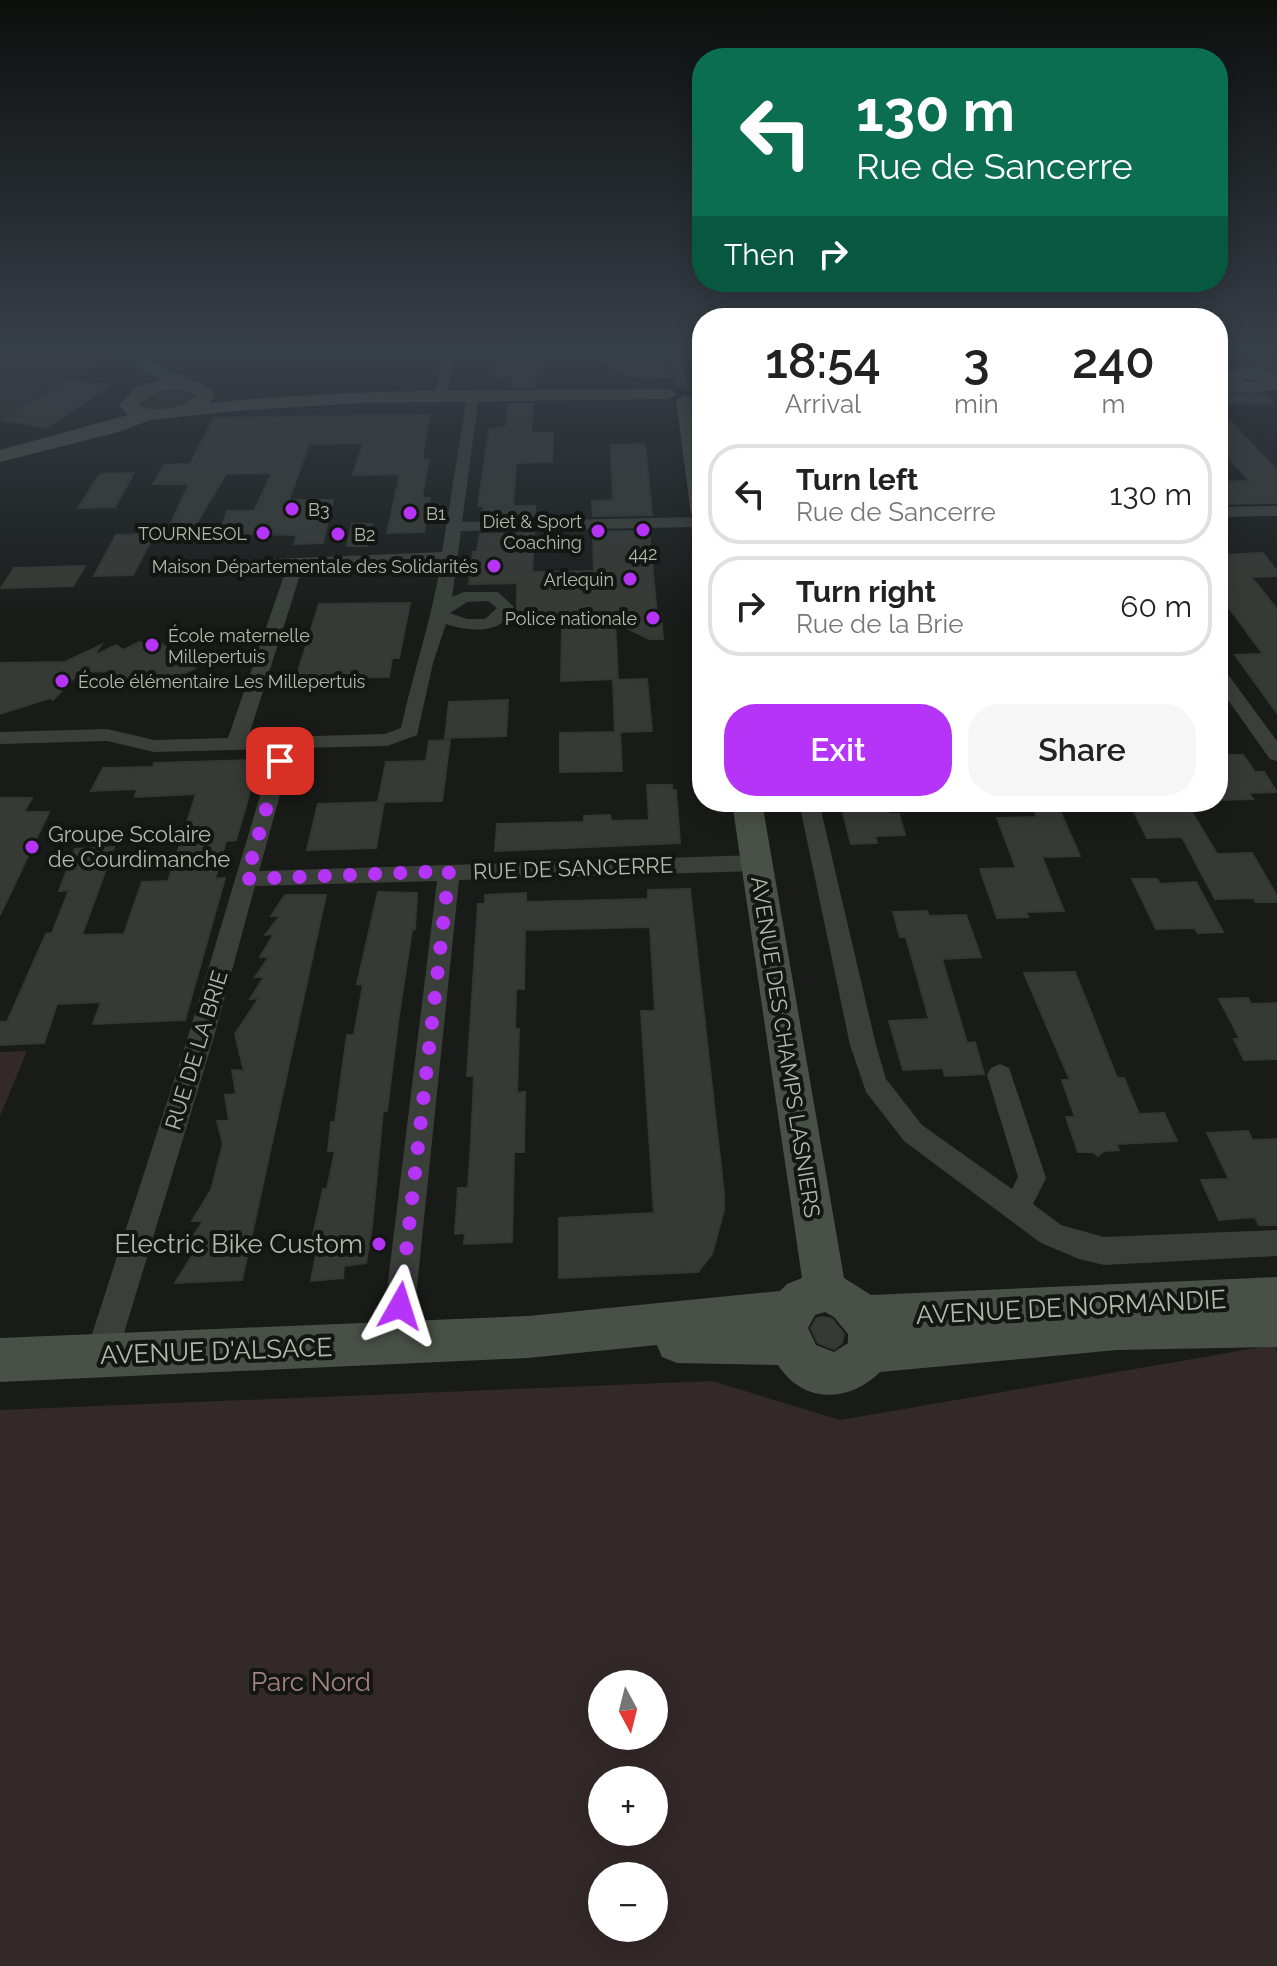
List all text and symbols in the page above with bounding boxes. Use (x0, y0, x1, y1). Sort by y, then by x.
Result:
text: 130 m (856, 78, 1015, 144)
icon: left (724, 80, 828, 184)
text: Rue de Sancerre (856, 145, 1133, 187)
icon: right (811, 232, 855, 276)
text: Then (724, 237, 795, 272)
text: 18:54 (765, 333, 881, 389)
text: 3 (963, 333, 990, 389)
text: 240 (1072, 333, 1155, 389)
text: Arrival (785, 389, 861, 419)
text: min (954, 389, 999, 419)
text: m (1101, 389, 1125, 419)
text: Turn left (796, 462, 918, 497)
icon: left (728, 472, 772, 516)
text: 130 m (1110, 477, 1192, 512)
text: Rue de Sancerre (796, 497, 996, 527)
place label: B3 (308, 499, 330, 520)
marker: B3 (283, 500, 301, 518)
place label: B1 (426, 503, 446, 524)
marker: B1 (401, 504, 419, 522)
place label: Diet & Sport Coaching (482, 511, 582, 553)
marker: 442 (634, 521, 652, 539)
marker: Diet & Sport Coaching (589, 522, 607, 540)
place label: TOURNESOL (138, 523, 247, 544)
marker: TOURNESOL (254, 524, 272, 542)
place label: B2 (354, 524, 375, 545)
marker: B2 (329, 525, 347, 543)
place label: 442 (628, 543, 658, 564)
place label: Maison Départementale des Solidarités (152, 556, 478, 577)
marker: Maison Départementale des Solidarités (485, 557, 503, 575)
place label: Arlequin (544, 569, 614, 590)
marker: Arlequin (621, 570, 639, 588)
text: Turn right (796, 574, 936, 609)
icon: right (728, 584, 772, 628)
text: 60 m (1120, 589, 1192, 624)
place label: Police nationale (505, 608, 637, 629)
marker: Police nationale (644, 609, 662, 627)
text: Rue de la Brie (796, 609, 963, 639)
place label: École maternelle Millepertuis (168, 624, 310, 667)
marker: École maternelle Millepertuis (143, 636, 161, 654)
place label: École élémentaire Les Millepertuis (78, 670, 366, 692)
marker: École élémentaire Les Millepertuis (53, 672, 71, 690)
button: Exit (724, 704, 952, 796)
button: Share (968, 704, 1196, 796)
pin (246, 727, 314, 795)
icon: arrive (258, 739, 302, 783)
place label: Groupe Scolaire de Courdimanche (48, 821, 230, 872)
marker: Groupe Scolaire de Courdimanche (23, 838, 41, 856)
street label: RUE DE SANCERRE (472, 852, 674, 884)
street label: AVENUE DES CHAMPS LASNIERS (746, 875, 826, 1219)
street label: RUE DE LA BRIE (159, 967, 233, 1133)
place label: Electric Bike Custom (115, 1229, 363, 1259)
marker: Electric Bike Custom (370, 1235, 388, 1253)
position arrow (358, 1264, 442, 1348)
street label: AVENUE DE NORMANDIE (915, 1284, 1227, 1330)
street label: AVENUE D'ALSACE (99, 1332, 333, 1370)
park label: Parc Nord (251, 1667, 371, 1697)
north arrow (588, 1670, 668, 1750)
map controls (588, 1670, 668, 1942)
button: + (588, 1766, 668, 1846)
button: − (588, 1862, 668, 1942)

